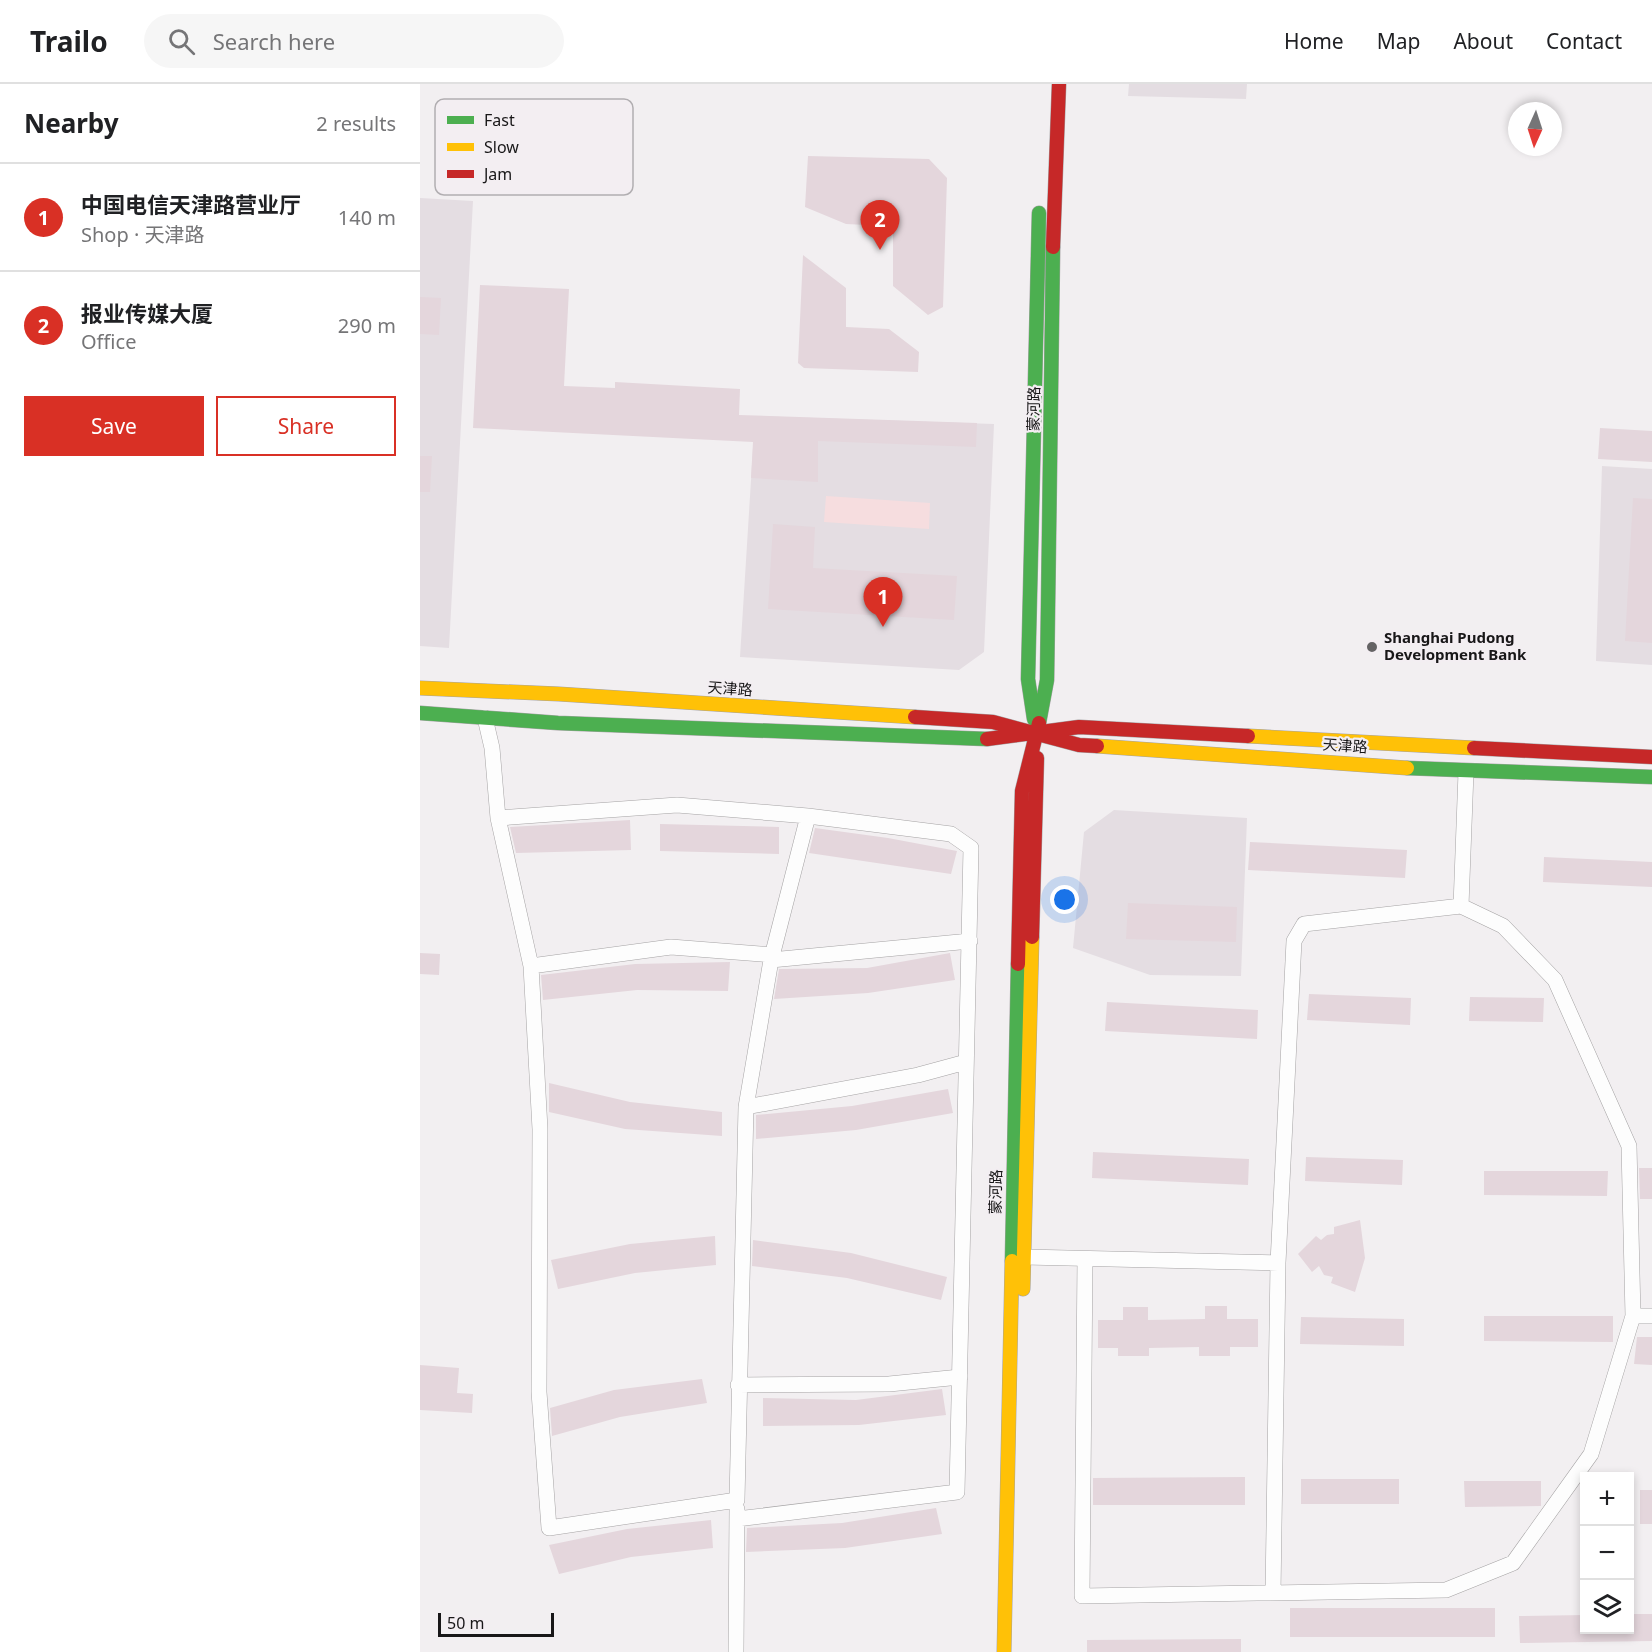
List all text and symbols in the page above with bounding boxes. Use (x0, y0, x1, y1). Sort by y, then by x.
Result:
search box (144, 14, 564, 68)
text: Trailo (30, 22, 108, 60)
icon: search (165, 25, 198, 58)
text: Search here (213, 26, 335, 56)
text: Home (1284, 27, 1344, 55)
text: Map (1377, 27, 1420, 55)
text: About (1453, 27, 1513, 55)
text: Contact (1546, 27, 1622, 55)
legend (435, 99, 633, 195)
north arrow (1508, 102, 1562, 156)
text: Nearby (24, 105, 119, 141)
text: Fast (484, 109, 515, 131)
text: 2 results (316, 110, 396, 137)
text: Slow (484, 136, 519, 158)
text: Jam (482, 163, 512, 185)
text: 中国电信天津路营业厅 (81, 189, 301, 219)
pin: 2 (860, 200, 900, 250)
text: 1 (38, 204, 49, 231)
text: 140 m (338, 204, 396, 231)
text: Shop · 天津路 (81, 221, 205, 248)
text: 报业传媒大厦 (81, 298, 213, 328)
text: 2 (38, 312, 49, 339)
text: 290 m (338, 312, 396, 339)
text: Office (81, 328, 136, 355)
street label: 蒙河路 (1023, 386, 1043, 432)
button: Save (24, 396, 204, 456)
button: Share (216, 396, 396, 456)
pin: 1 (864, 578, 902, 627)
place label: Shanghai Pudong Development Bank (1384, 627, 1527, 664)
marker: Shanghai Pudong Development Bank (1365, 640, 1379, 654)
street label: 天津路 (707, 676, 753, 700)
street label: 天津路 (1322, 733, 1368, 757)
your location (1050, 885, 1079, 914)
street label: 蒙河路 (985, 1169, 1005, 1215)
map controls (1580, 1472, 1634, 1634)
button: + (1580, 1472, 1634, 1526)
button: − (1580, 1526, 1634, 1580)
button: layers (1580, 1580, 1634, 1634)
scale bar (438, 1610, 554, 1638)
text: 50 m (447, 1612, 484, 1634)

